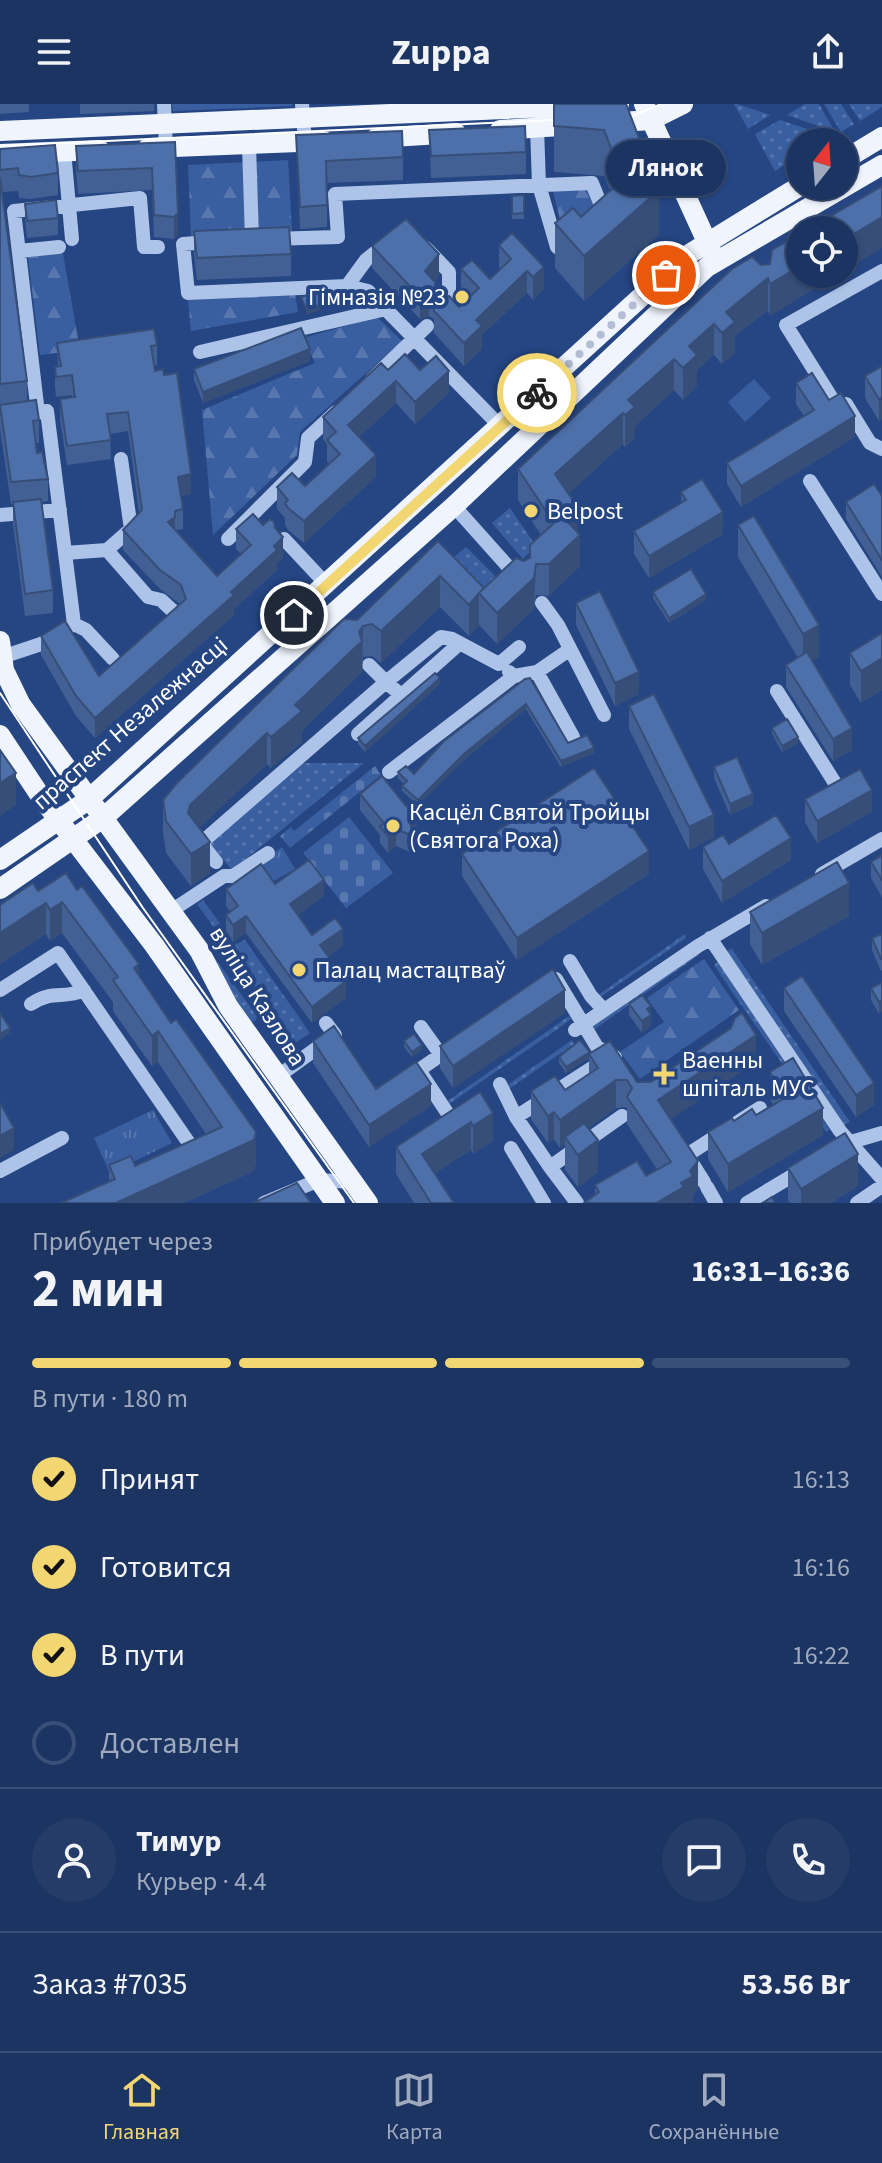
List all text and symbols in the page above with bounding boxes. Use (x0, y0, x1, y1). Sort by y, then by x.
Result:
text: Zuppa (391, 27, 491, 78)
icon: menu (32, 30, 76, 74)
icon: share (806, 30, 850, 74)
north arrow (786, 128, 858, 200)
map controls (786, 128, 858, 288)
callout: Лянок (606, 139, 726, 195)
text: Лянок (628, 149, 704, 186)
button: locate (786, 216, 858, 288)
pin (632, 241, 700, 309)
icon: bag (644, 253, 688, 297)
place label: Гімназія №23 (308, 280, 446, 315)
marker: Гімназія №23 (453, 288, 471, 306)
courier (497, 353, 577, 433)
icon: bike (515, 371, 559, 415)
place label: Belpost (547, 494, 623, 529)
marker: Belpost (522, 502, 540, 520)
pin (260, 581, 328, 649)
icon: home (272, 593, 316, 637)
street label: праспект Незалежнасці (25, 628, 236, 818)
place label: Касцёл Святой Тройцы (Святога Роха) (409, 795, 650, 858)
marker: Касцёл Святой Тройцы (Святога Роха) (384, 817, 402, 835)
street label: вуліца Казлова (201, 920, 315, 1073)
place label: Палац мастацтваў (315, 953, 506, 988)
marker: Палац мастацтваў (290, 961, 308, 979)
place label: Ваенны шпіталь МУС (682, 1043, 815, 1106)
marker: Ваенны шпіталь МУС (653, 1063, 675, 1085)
text: Прибудет через (32, 1223, 213, 1260)
text: 16:31–16:36 (691, 1250, 850, 1293)
text: 2 мин (32, 1253, 165, 1327)
text: В пути · 180 m (32, 1380, 188, 1417)
icon: check (32, 1457, 76, 1501)
text: Принят (100, 1458, 199, 1501)
text: 16:13 (792, 1461, 850, 1498)
icon: check (32, 1545, 76, 1589)
text: Готовится (100, 1546, 232, 1589)
text: 16:16 (792, 1549, 850, 1586)
icon: check (32, 1633, 76, 1677)
text: В пути (100, 1634, 185, 1677)
text: 16:22 (792, 1637, 850, 1674)
text: Доставлен (100, 1722, 240, 1765)
button: person (32, 1818, 116, 1902)
button: chat (662, 1818, 746, 1902)
button: phone (766, 1818, 850, 1902)
text: Тимур (136, 1820, 222, 1863)
text: Курьер · 4.4 (136, 1863, 266, 1900)
text: Заказ #7035 (32, 1963, 188, 2006)
text: 53.56 Br (742, 1963, 850, 2006)
tab: Главная (103, 2068, 180, 2148)
tab: Карта (386, 2068, 442, 2148)
tab: Сохранённые (648, 2068, 779, 2148)

